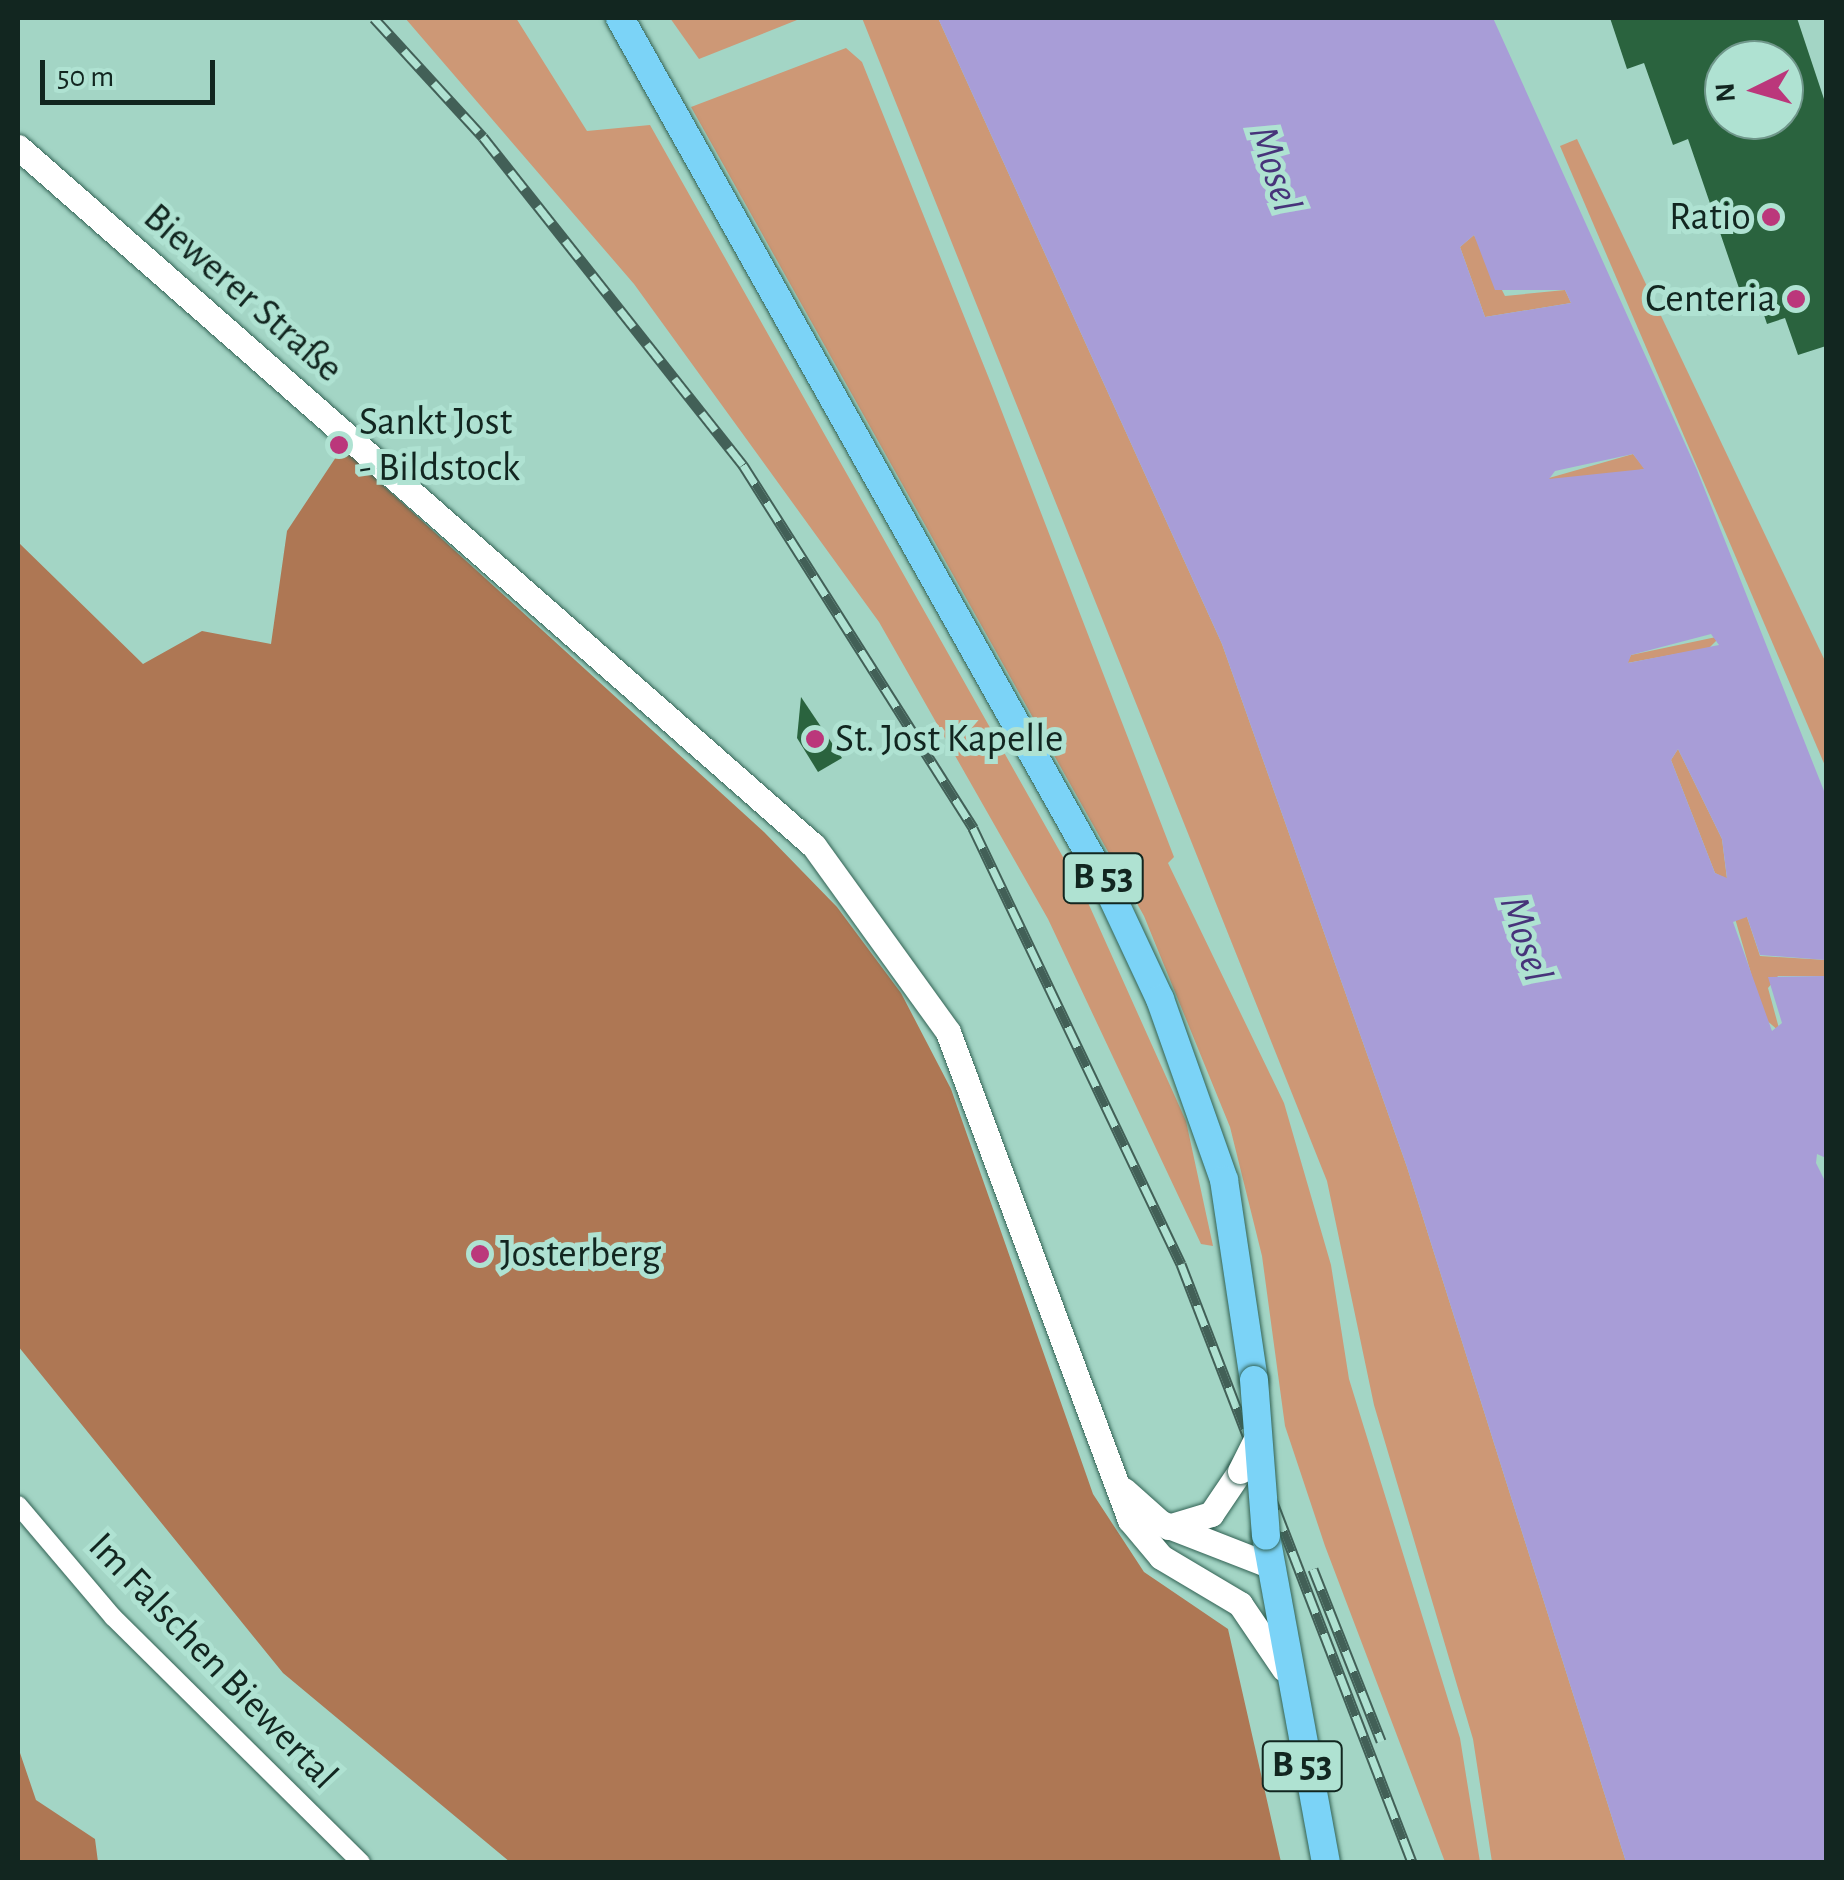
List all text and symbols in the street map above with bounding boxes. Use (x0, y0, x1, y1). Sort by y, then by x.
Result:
scale bar (45, 40, 220, 102)
north arrow (1704, 40, 1804, 140)
text: 50 m (57, 62, 114, 92)
text: N (1711, 82, 1741, 103)
water label: Mosel (1237, 120, 1313, 218)
street label: Biewerer Straße (133, 193, 353, 393)
place label: Ratio (1669, 193, 1751, 241)
marker: Ratio (1760, 206, 1782, 228)
place label: Centeria (1645, 275, 1776, 323)
marker: Centeria (1785, 288, 1807, 310)
place label: Sankt Jost - Bildstock (359, 398, 520, 492)
marker: Sankt Jost - Bildstock (328, 434, 350, 456)
place label: St. Jost Kapelle (835, 715, 1064, 763)
marker: St. Jost Kapelle (804, 728, 826, 750)
road number: B 53 (1060, 845, 1146, 911)
water label: Mosel (1488, 890, 1564, 988)
place label: Josterberg (500, 1230, 661, 1278)
marker: Josterberg (469, 1243, 491, 1265)
street label: Im Falschen Biewertal (78, 1523, 348, 1799)
road number: B 53 (1260, 1733, 1344, 1799)

